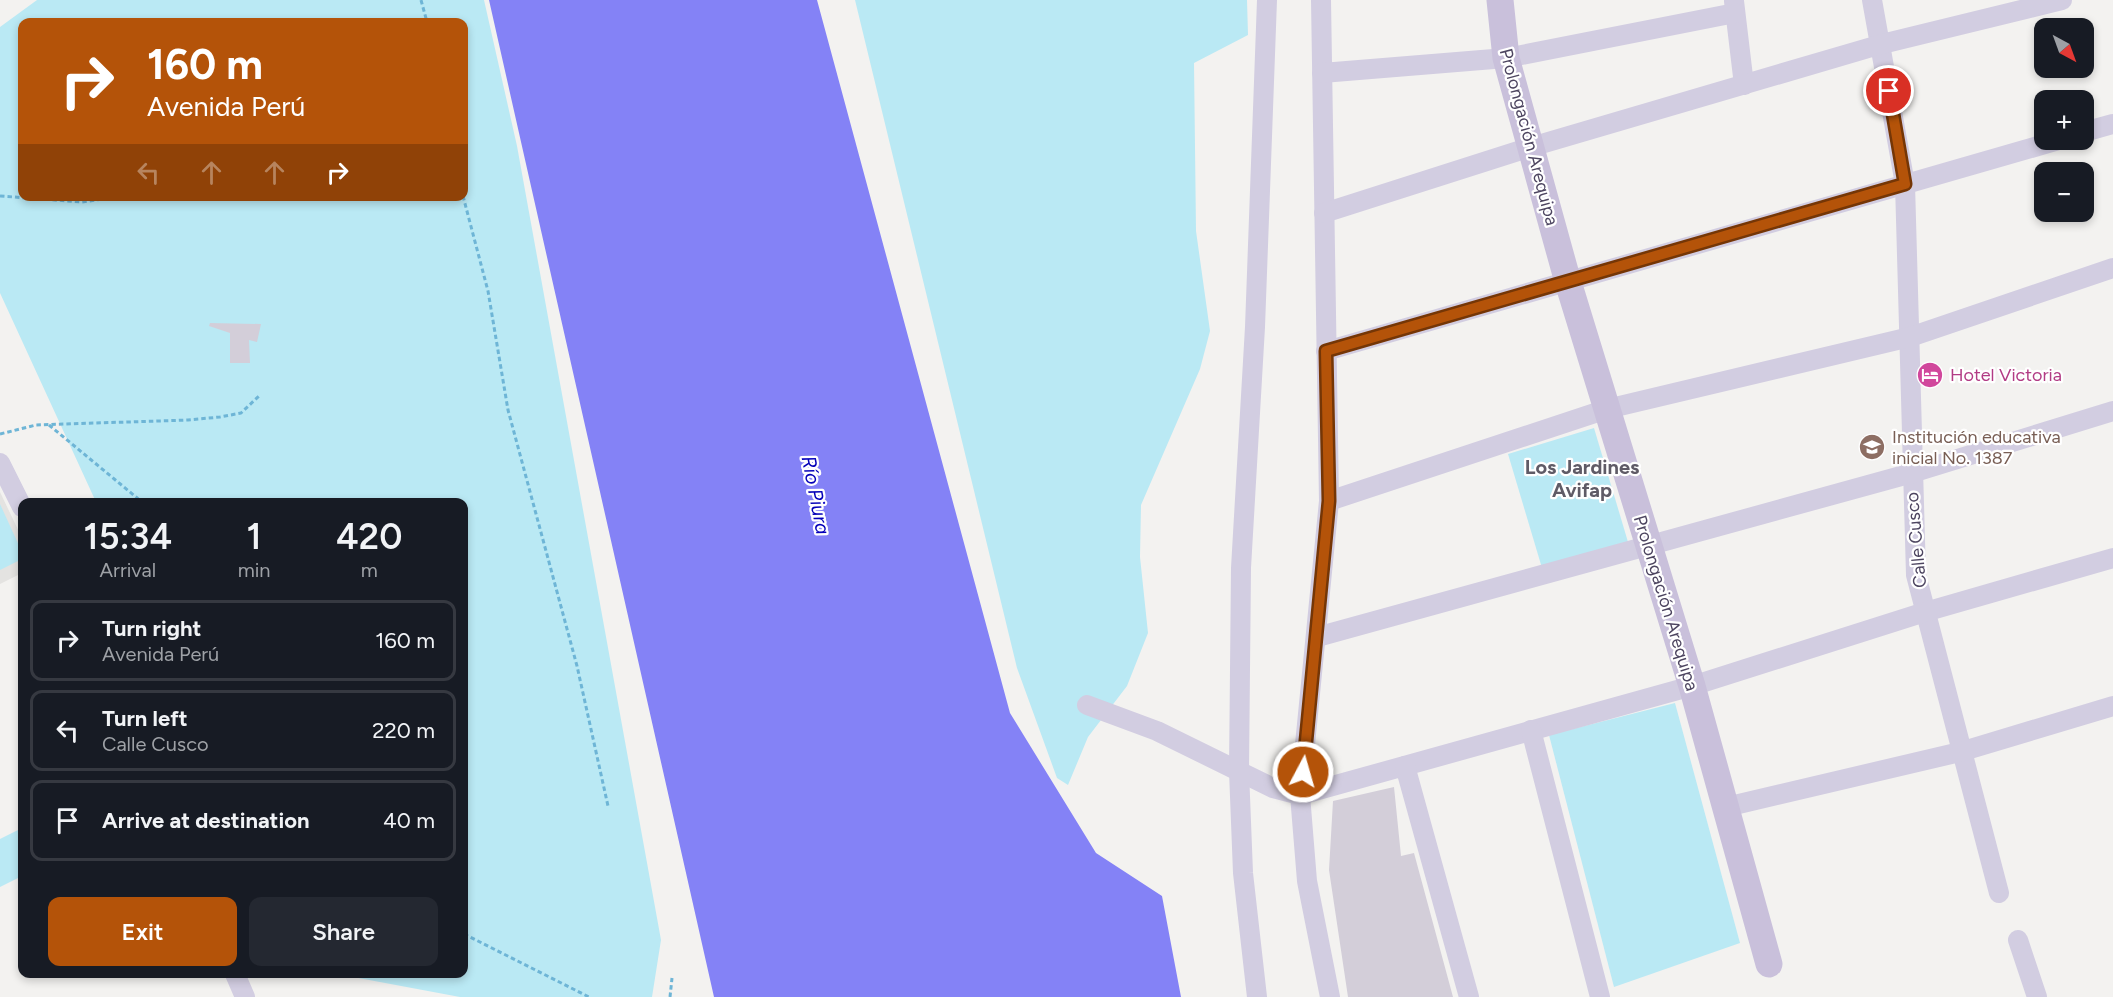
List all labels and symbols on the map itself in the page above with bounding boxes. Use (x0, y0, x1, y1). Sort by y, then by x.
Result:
north arrow (2034, 18, 2094, 78)
street label: Prolongación Arequipa (1495, 46, 1563, 228)
pin (1863, 65, 1914, 116)
hotel icon: Hotel Victoria (1915, 360, 1945, 390)
place label: Hotel Victoria (1950, 364, 2062, 386)
place label: Institución educativa inicial No. 1387 (1892, 426, 2061, 469)
school or university icon: Institución educativa inicial No. 1387 (1857, 432, 1887, 462)
water label: Río Piura (797, 454, 835, 537)
district label: Los Jardines Avifap (1525, 455, 1639, 502)
street label: Calle Cusco (1901, 491, 1931, 589)
street label: Prolongación Arequipa (1629, 513, 1703, 693)
position arrow (1271, 740, 1335, 804)

